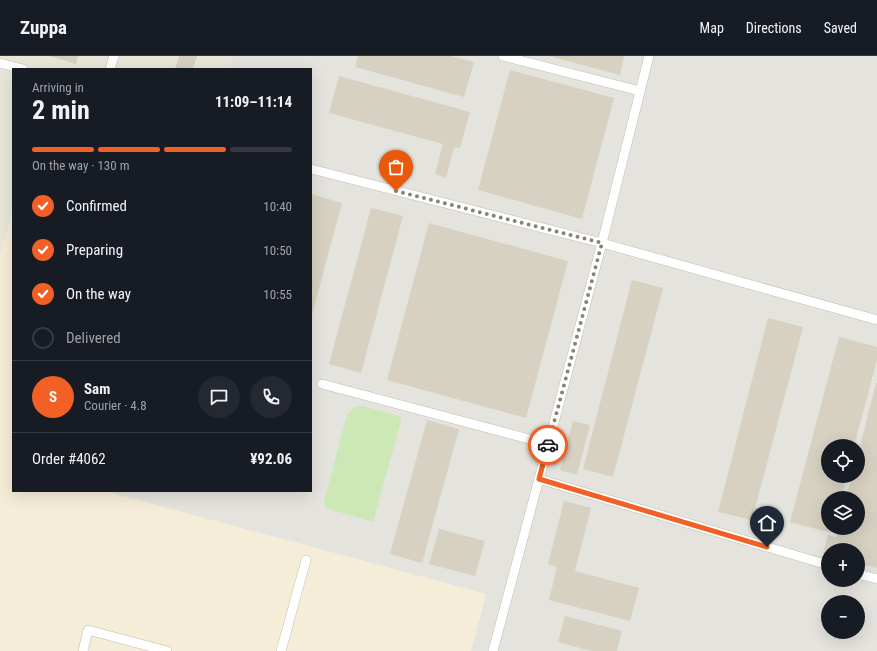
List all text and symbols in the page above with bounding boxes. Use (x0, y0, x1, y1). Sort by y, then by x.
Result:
text: Zuppa (20, 16, 67, 39)
text: Map (700, 20, 724, 36)
text: Directions (746, 20, 802, 36)
text: Saved (824, 20, 857, 36)
text: Arriving in (32, 80, 84, 95)
text: 11:09–11:14 (215, 93, 292, 111)
text: 2 min (32, 95, 90, 125)
pin (379, 150, 413, 191)
icon: bag (385, 156, 407, 178)
text: On the way · 130 m (32, 158, 129, 173)
icon: check (32, 195, 54, 217)
text: Confirmed (66, 197, 127, 215)
text: 10:40 (263, 199, 292, 214)
icon: check (32, 239, 54, 261)
text: Preparing (66, 241, 123, 259)
text: 10:50 (263, 243, 292, 258)
icon: check (32, 283, 54, 305)
text: On the way (66, 285, 131, 303)
text: 10:55 (263, 287, 292, 302)
text: Delivered (66, 329, 121, 347)
button: chat (198, 376, 240, 418)
button: phone (250, 376, 292, 418)
text: Sam (84, 380, 110, 398)
text: S (49, 388, 57, 406)
text: Courier · 4.8 (84, 398, 147, 413)
courier (528, 425, 568, 465)
icon: car (537, 434, 559, 456)
map controls (821, 439, 865, 639)
button: locate (821, 439, 865, 483)
text: Order #4062 (32, 450, 106, 468)
text: ¥92.06 (250, 450, 292, 468)
button: layers (821, 491, 865, 535)
pin (750, 506, 784, 547)
icon: home (756, 512, 778, 534)
button: + (821, 543, 865, 587)
button: − (821, 595, 865, 639)

